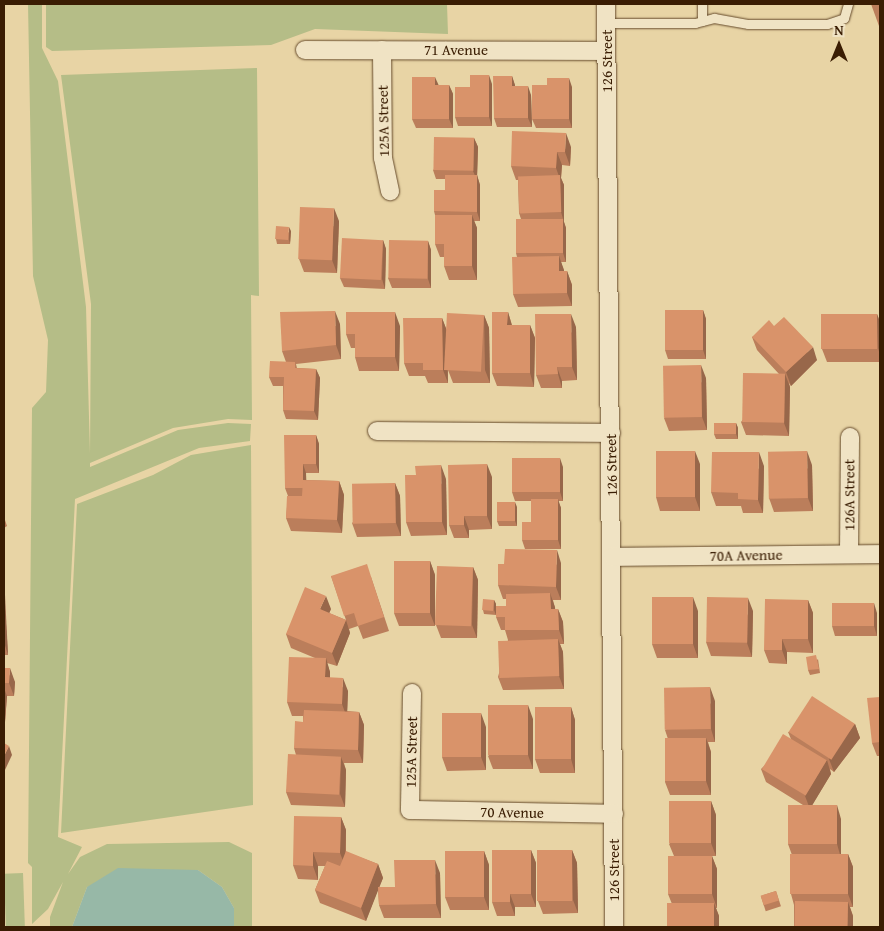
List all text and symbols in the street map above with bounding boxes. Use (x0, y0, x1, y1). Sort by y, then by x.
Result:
north arrow (814, 20, 864, 70)
text: N (834, 20, 844, 40)
street label: 126 Street (598, 30, 616, 92)
street label: 71 Avenue (424, 41, 488, 59)
street label: 125A Street (373, 85, 393, 157)
street label: 126 Street (601, 433, 621, 497)
street label: 126A Street (840, 459, 858, 531)
street label: 70A Avenue (709, 545, 783, 565)
street label: 125A Street (401, 716, 421, 788)
street label: 70 Avenue (480, 802, 544, 822)
street label: 126 Street (605, 839, 623, 901)

